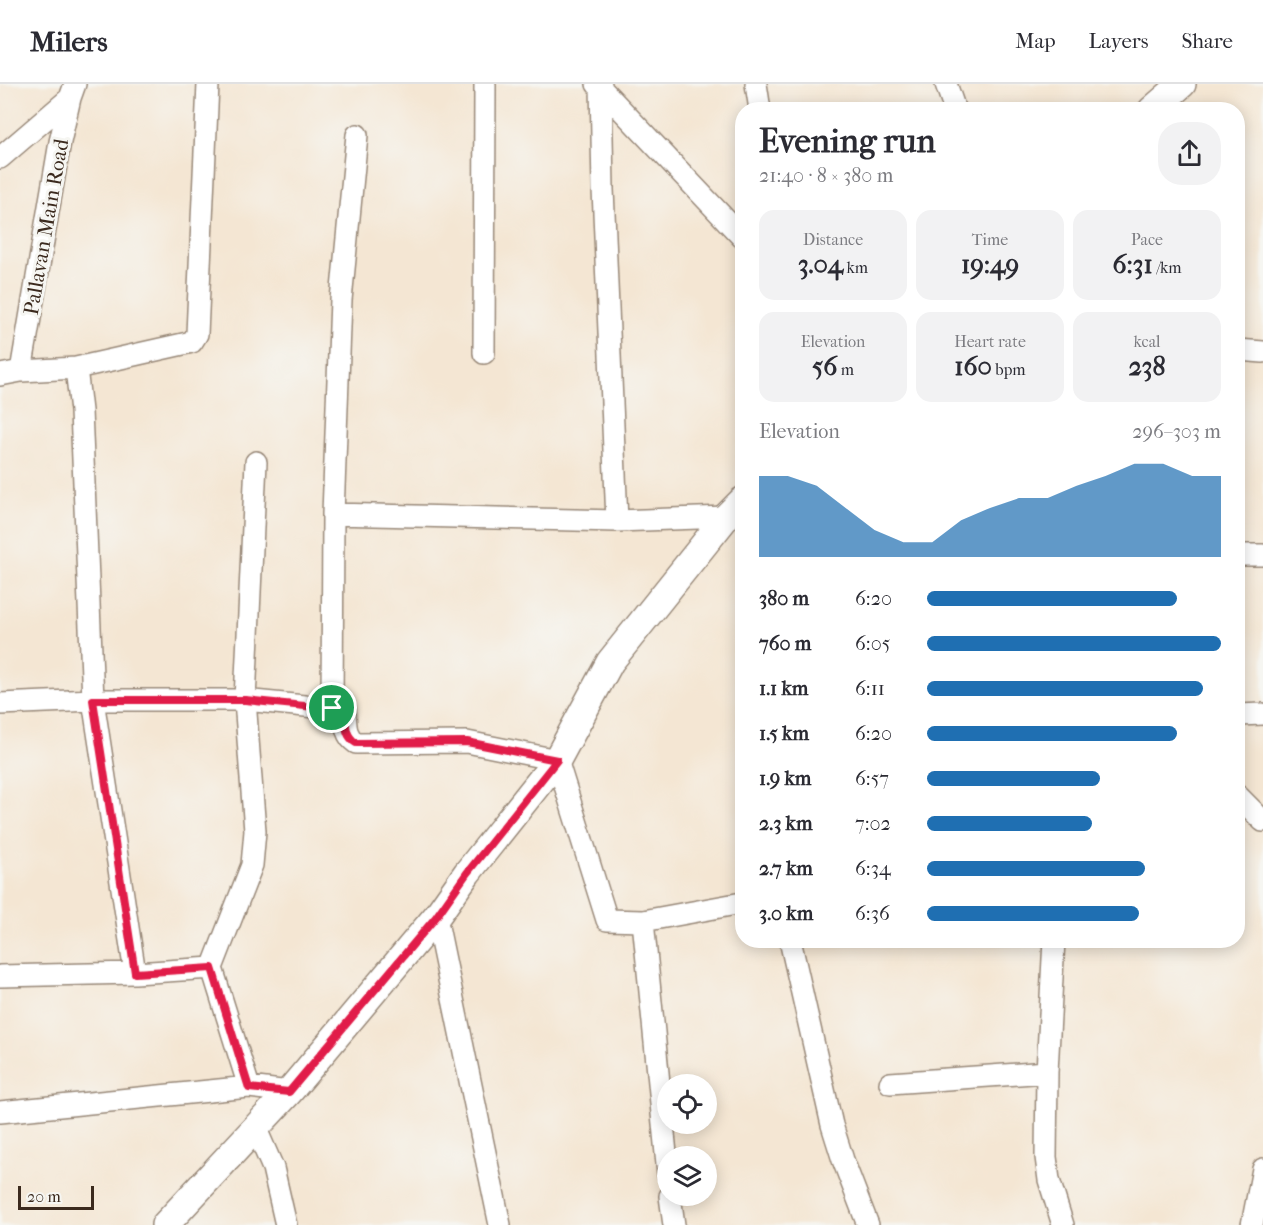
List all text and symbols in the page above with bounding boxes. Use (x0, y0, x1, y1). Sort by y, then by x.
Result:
text: Milers (30, 25, 108, 58)
text: Map (1015, 29, 1056, 53)
text: Layers (1089, 29, 1148, 53)
text: Share (1181, 29, 1233, 53)
text: Evening run (759, 122, 936, 161)
button: share (1158, 122, 1221, 185)
street label: Pallavan Main Road (19, 137, 73, 317)
text: 21:40 · 8 × 380 m (759, 164, 893, 187)
text: Distance (803, 230, 863, 249)
text: Time (972, 230, 1008, 249)
text: Pace (1131, 230, 1163, 249)
text: 3.04 (798, 249, 843, 280)
text: 19:49 (961, 249, 1019, 280)
text: 6:31 (1112, 249, 1153, 280)
text: km (843, 258, 868, 277)
text: /km (1153, 258, 1182, 277)
text: Elevation (801, 332, 865, 351)
text: Heart rate (954, 332, 1026, 351)
text: kcal (1134, 332, 1160, 351)
text: 56 (812, 351, 837, 382)
text: 160 (954, 351, 992, 382)
text: 238 (1128, 351, 1166, 382)
text: m (837, 360, 854, 379)
text: bpm (992, 360, 1026, 379)
text: Elevation (759, 420, 840, 443)
text: 296–303 m (1132, 420, 1221, 443)
text: 380 m (759, 587, 809, 610)
text: 6:20 (855, 587, 892, 610)
text: 760 m (759, 632, 811, 655)
text: 6:05 (855, 632, 890, 655)
text: 1.1 km (759, 677, 808, 700)
text: 6:11 (855, 677, 885, 700)
pin (306, 682, 357, 733)
icon: arrive (315, 691, 348, 724)
text: 1.5 km (759, 722, 809, 745)
text: 6:20 (855, 722, 892, 745)
text: 1.9 km (759, 767, 811, 790)
text: 6:57 (855, 767, 889, 790)
text: 2.3 km (759, 812, 813, 835)
text: 7:02 (855, 812, 891, 835)
text: 2.7 km (759, 857, 813, 880)
text: 6:34 (855, 857, 891, 880)
text: 3.0 km (759, 902, 813, 925)
text: 6:36 (855, 902, 890, 925)
map controls (657, 1074, 717, 1206)
button: locate (657, 1074, 717, 1134)
button: layers (657, 1146, 717, 1206)
scale bar (18, 1183, 94, 1210)
text: 20 m (27, 1187, 61, 1206)

